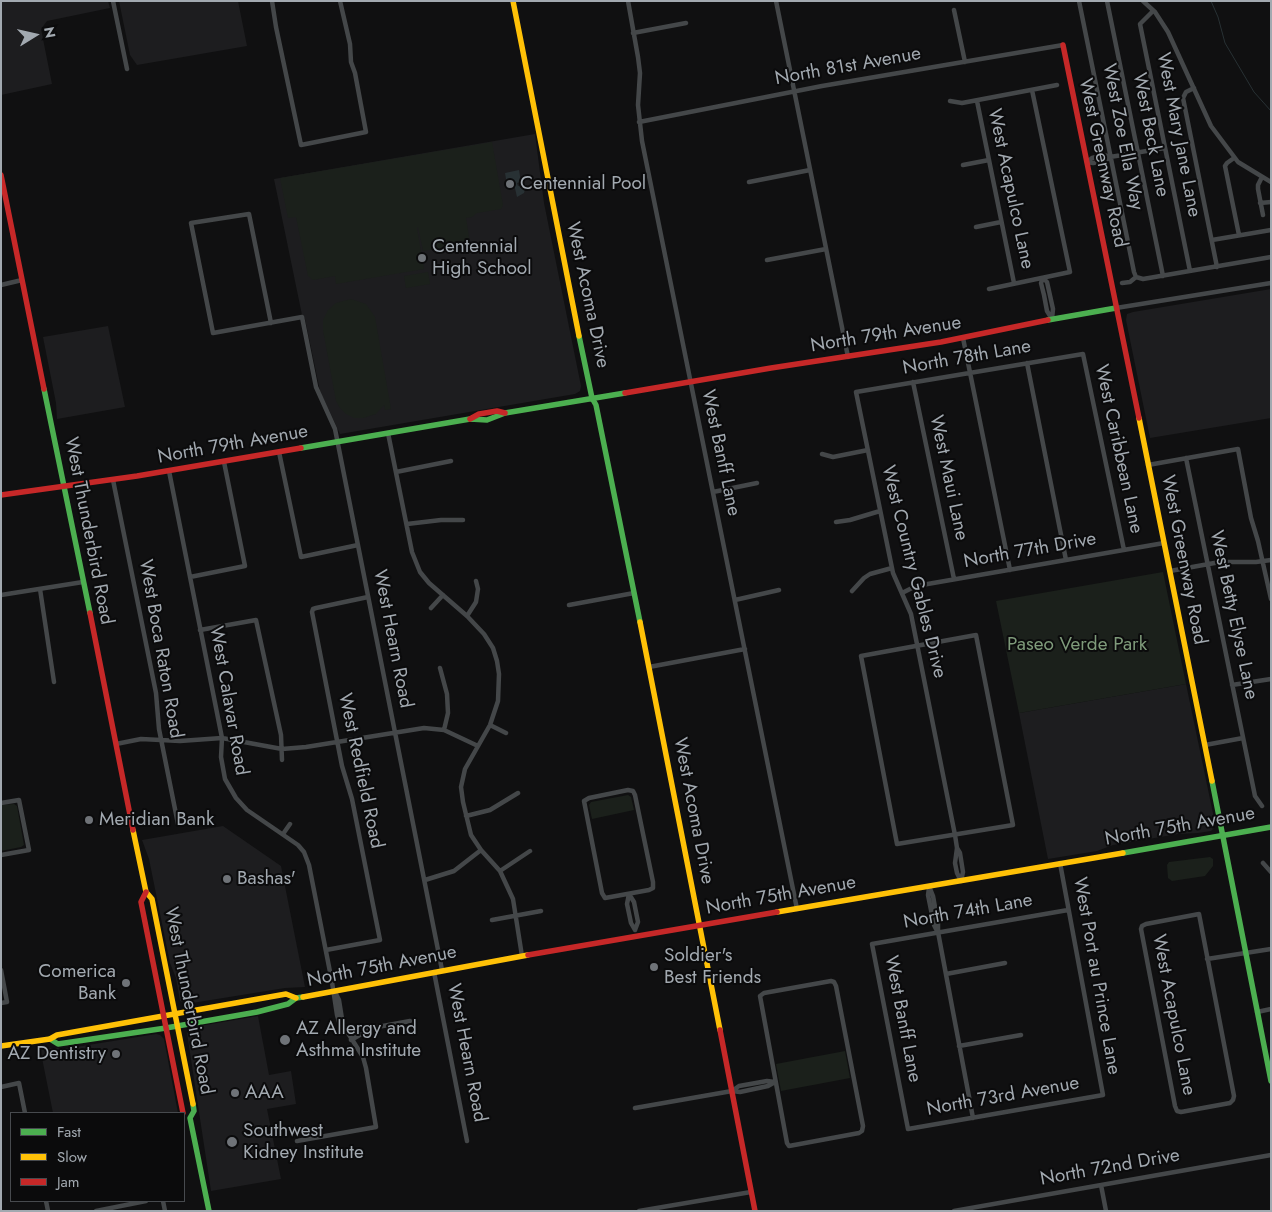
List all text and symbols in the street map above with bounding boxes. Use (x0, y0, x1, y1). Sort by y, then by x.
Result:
north arrow (10, 10, 60, 60)
text: N (39, 25, 61, 40)
street label: North 81st Avenue (773, 43, 923, 91)
street label: West Mary Jane Lane (1151, 51, 1205, 219)
street label: West Zoe Ella Way (1097, 62, 1147, 212)
street label: West Beck Lane (1127, 71, 1173, 199)
street label: West Greenway Road (1073, 76, 1131, 250)
street label: West Acapulco Lane (982, 107, 1038, 271)
place label: Centennial Pool (520, 173, 646, 195)
marker: Centennial Pool (504, 178, 516, 190)
street label: West Acoma Drive (560, 220, 614, 370)
place label: Centennial High School (432, 236, 532, 280)
marker: Centennial High School (416, 252, 428, 264)
street label: North 79th Avenue (809, 312, 963, 358)
street label: North 78th Lane (901, 335, 1033, 381)
street label: West Caribbean Lane (1089, 362, 1147, 536)
street label: West Banff Lane (695, 388, 745, 518)
street label: West Maui Lane (924, 413, 972, 543)
street label: North 79th Avenue (156, 421, 310, 469)
street label: West Thunderbird Road (59, 435, 117, 627)
street label: West Country Gables Drive (876, 463, 950, 681)
street label: West Greenway Road (1155, 473, 1211, 647)
street label: North 77th Drive (962, 528, 1098, 574)
street label: West Betty Elyse Lane (1204, 528, 1262, 702)
street label: West Boca Raton Road (133, 558, 187, 740)
street label: West Hearn Road (367, 568, 417, 710)
street label: West Calavar Road (204, 625, 252, 777)
park label: Paseo Verde Park (1007, 634, 1147, 656)
street label: West Redfield Road (332, 691, 388, 851)
street label: West Acoma Drive (668, 736, 718, 886)
street label: North 75th Avenue (1103, 803, 1257, 851)
place label: Meridian Bank (99, 809, 214, 831)
marker: Meridian Bank (83, 814, 95, 826)
place label: Bashas' (237, 868, 296, 890)
street label: North 75th Avenue (704, 872, 858, 920)
marker: Bashas' (221, 873, 233, 885)
street label: West Port au Prince Lane (1067, 875, 1125, 1077)
street label: North 74th Lane (902, 889, 1034, 935)
street label: West Thunderbird Road (159, 905, 217, 1097)
street label: West Acapulco Lane (1146, 933, 1200, 1097)
street label: North 75th Avenue (305, 941, 459, 993)
place label: Soldier's Best Friends (664, 945, 761, 989)
street label: West Banff Lane (879, 954, 925, 1084)
place label: Comerica Bank (38, 961, 116, 1005)
marker: Soldier's Best Friends (648, 961, 660, 973)
marker: Comerica Bank (120, 977, 132, 989)
street label: West Hearn Road (441, 982, 491, 1124)
place label: AZ Allergy and Asthma Institute (296, 1018, 421, 1062)
marker: AZ Allergy and Asthma Institute (278, 1033, 292, 1047)
place label: AZ Dentistry (8, 1043, 106, 1065)
marker: AZ Dentistry (110, 1048, 122, 1060)
street label: North 73rd Avenue (925, 1072, 1081, 1122)
place label: AAA (245, 1082, 284, 1104)
marker: AAA (229, 1087, 241, 1099)
legend (10, 1112, 185, 1202)
place label: Southwest Kidney Institute (243, 1120, 364, 1164)
text: Fast (57, 1121, 81, 1143)
marker: Southwest Kidney Institute (225, 1135, 239, 1149)
street label: North 72nd Drive (1038, 1144, 1182, 1192)
text: Slow (57, 1146, 87, 1168)
text: Jam (57, 1171, 80, 1193)

